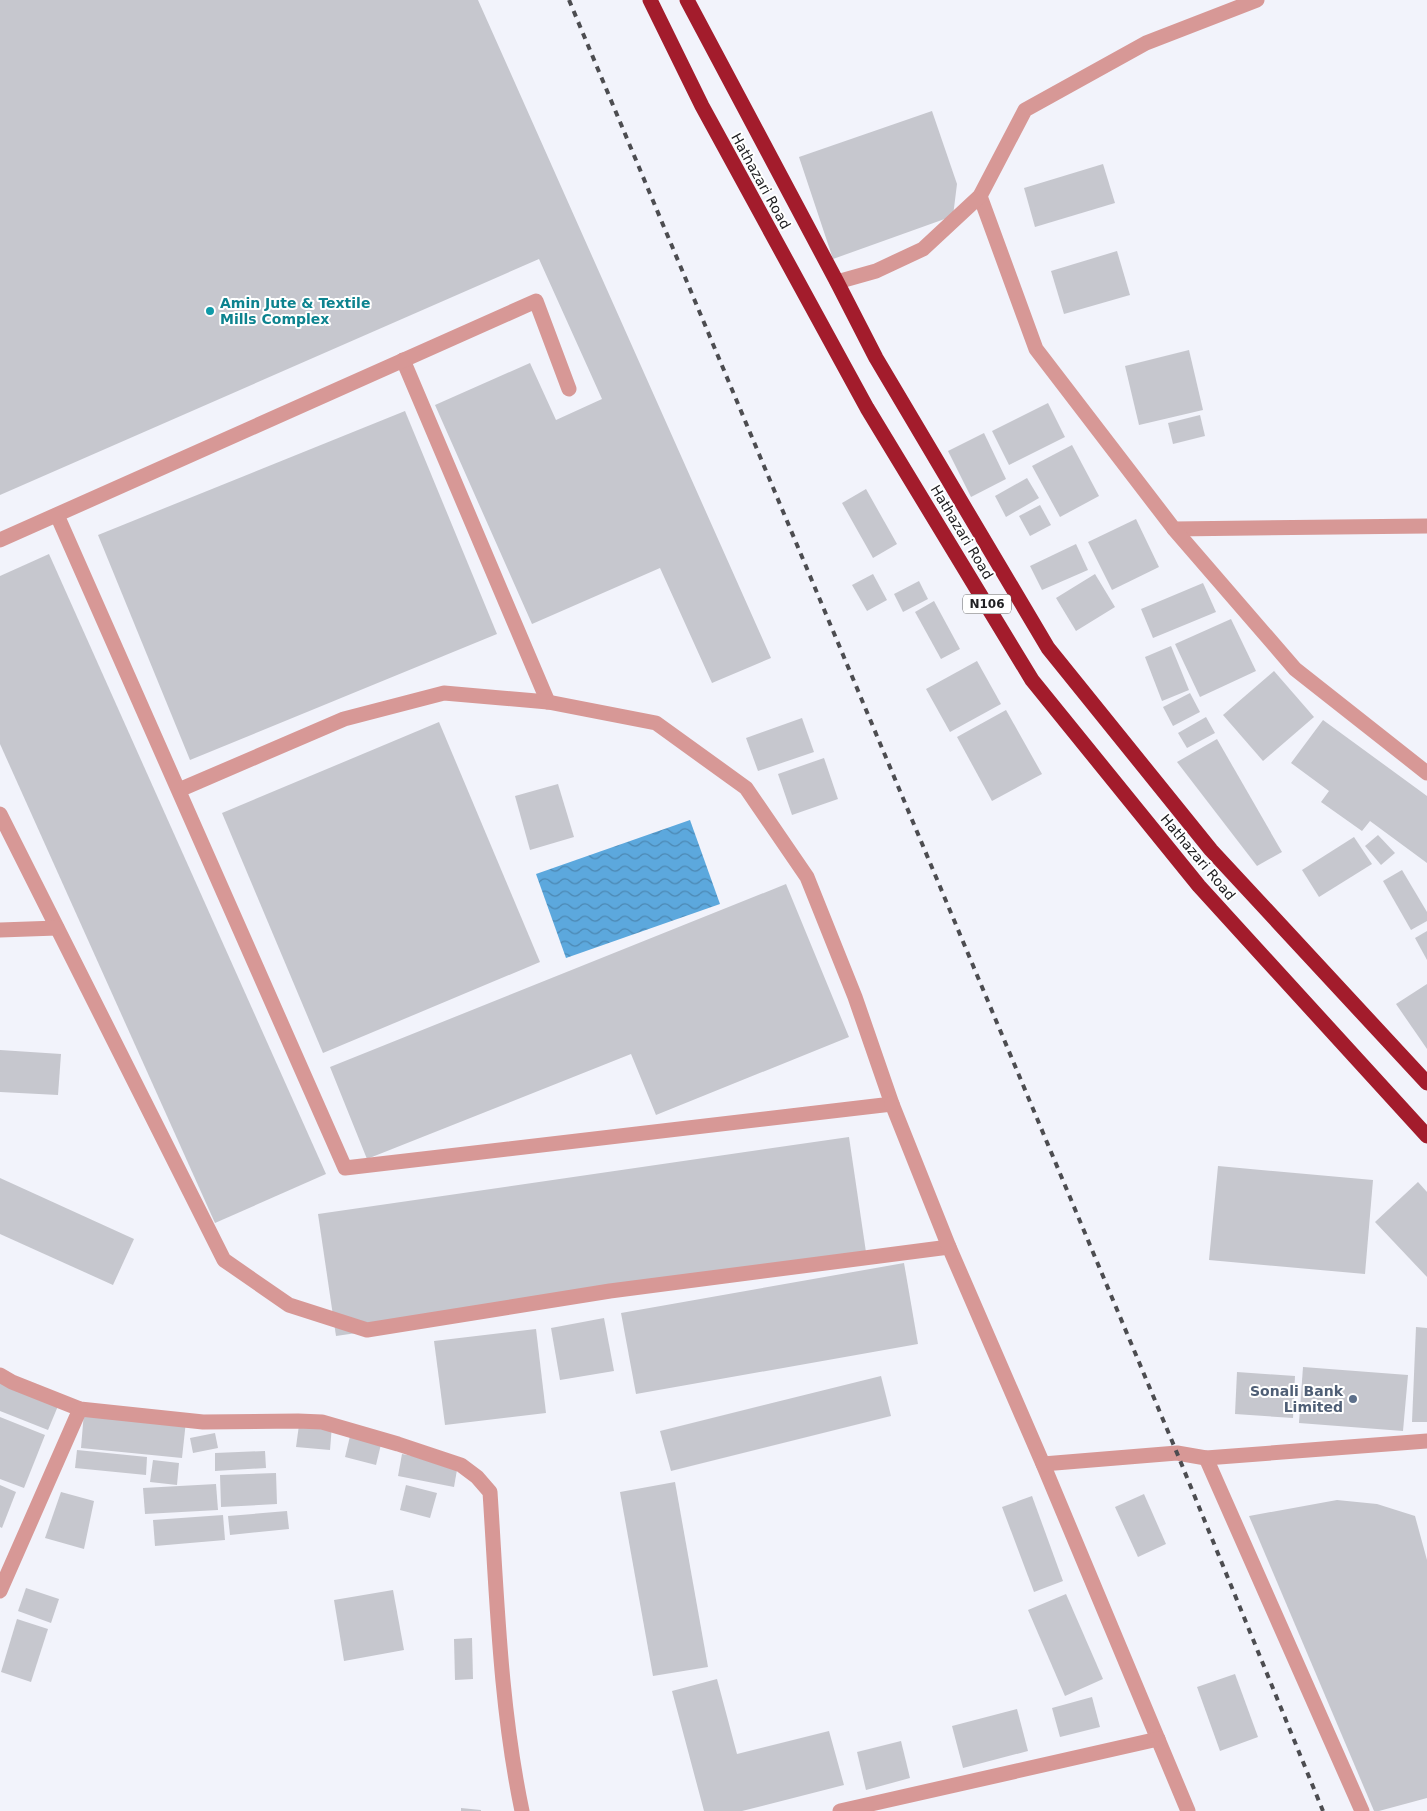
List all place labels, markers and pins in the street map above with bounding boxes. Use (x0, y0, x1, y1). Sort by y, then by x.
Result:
place label: Amin Jute & Textile Mills Complex (220, 295, 370, 327)
marker: Amin Jute & Textile Mills Complex (204, 305, 216, 317)
place label: Sonali Bank Limited (1250, 1383, 1344, 1415)
marker: Sonali Bank Limited (1347, 1393, 1359, 1405)

